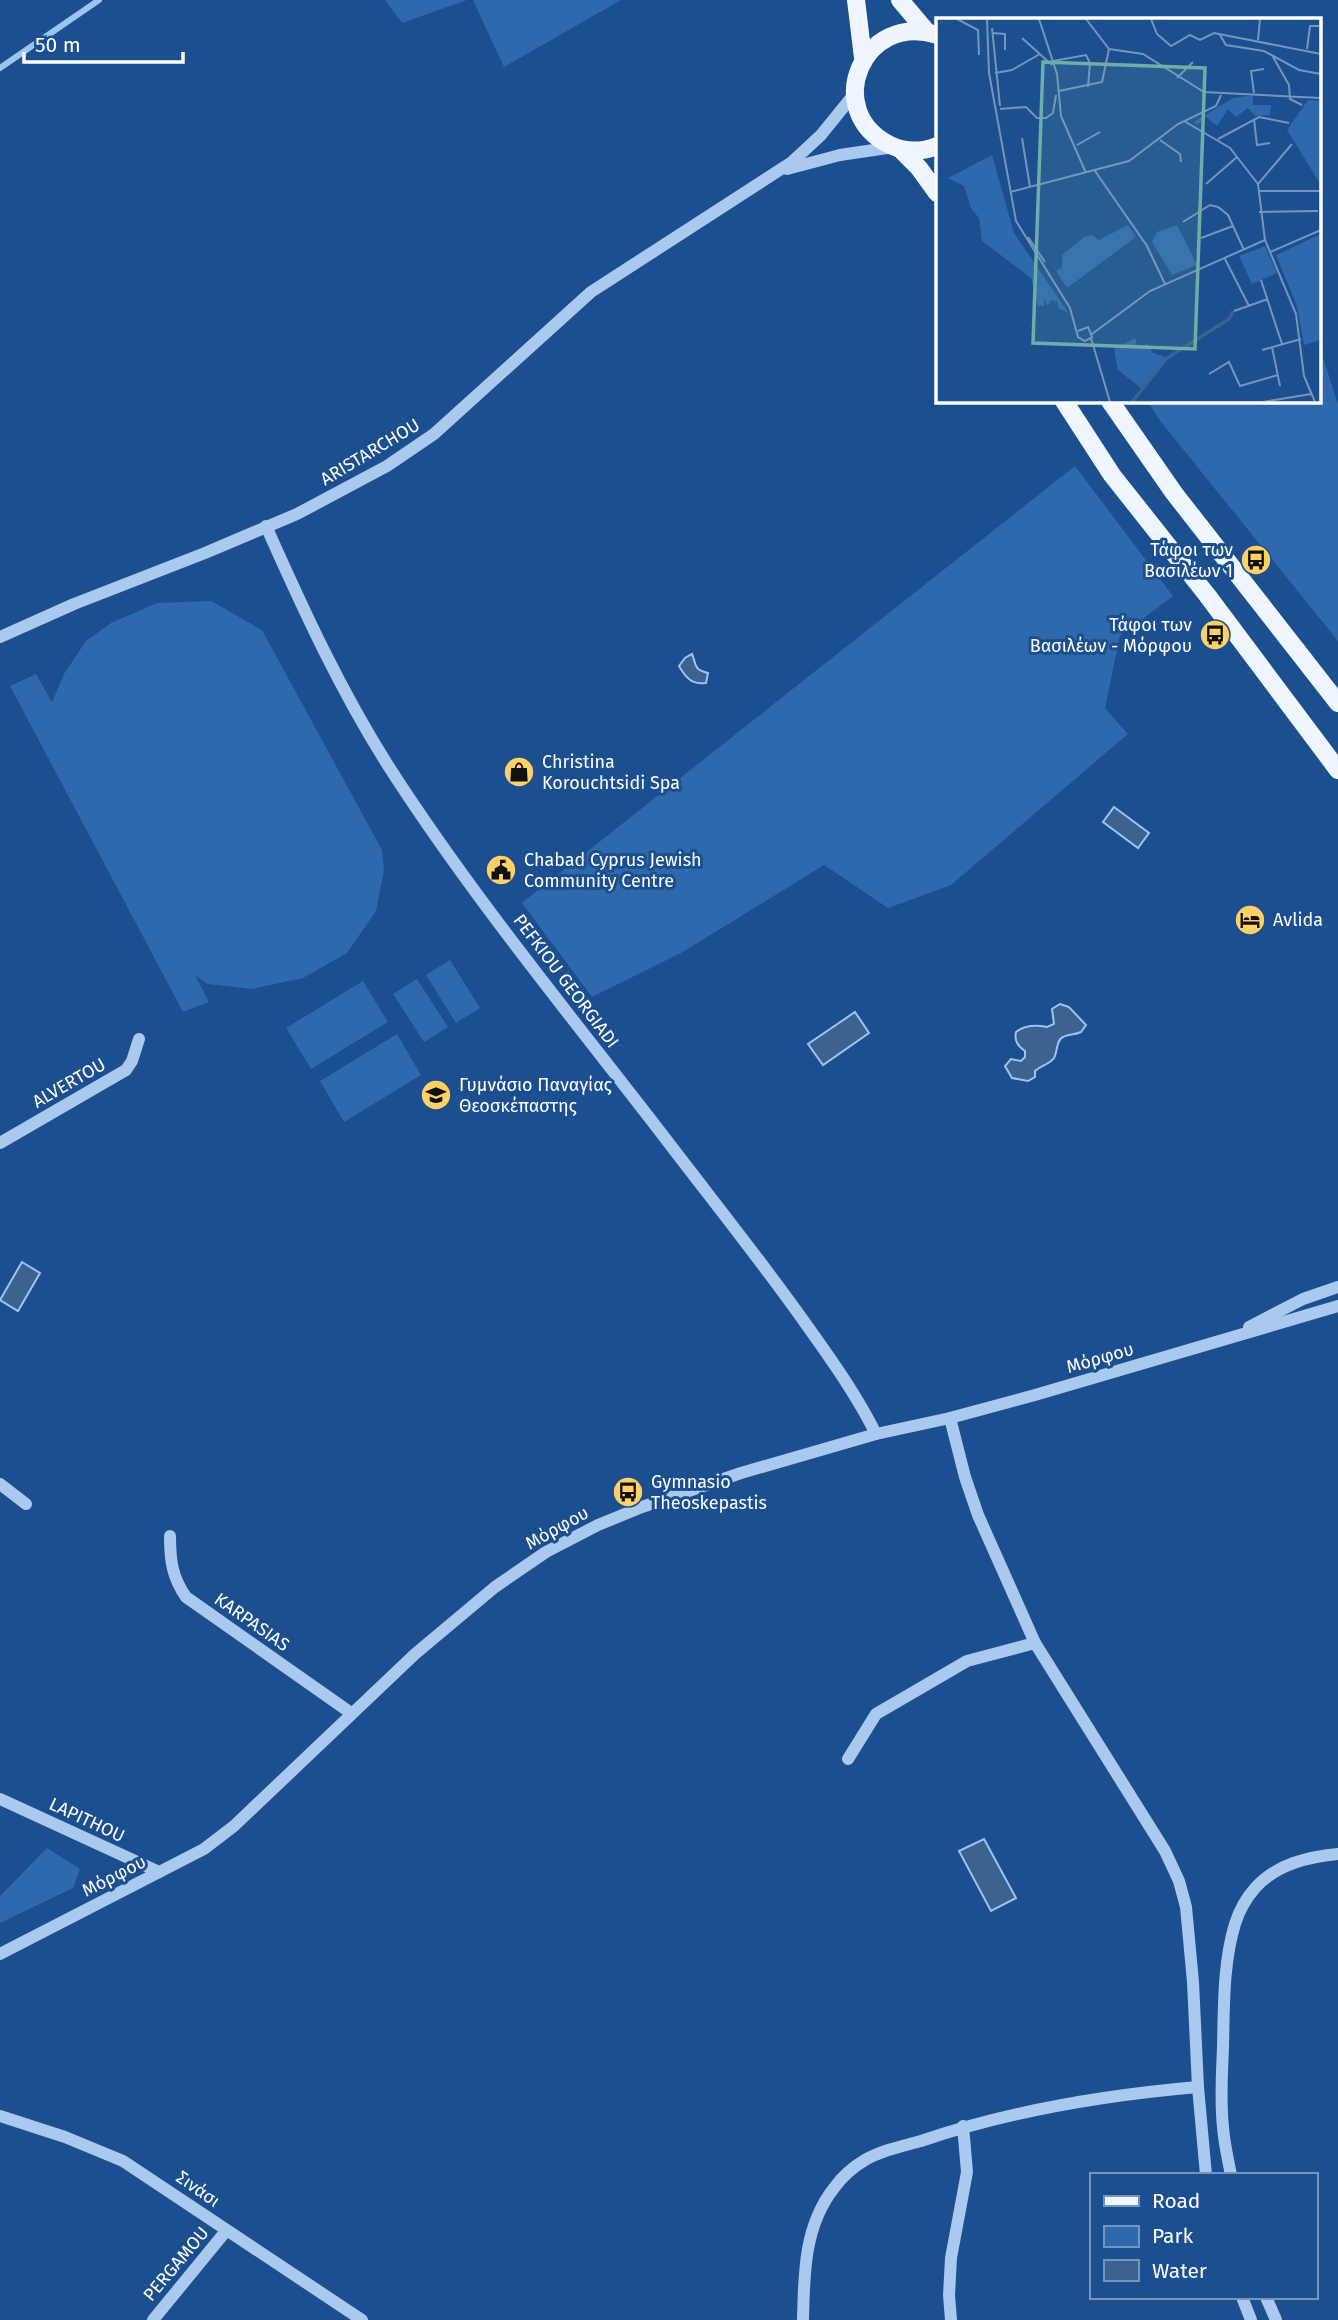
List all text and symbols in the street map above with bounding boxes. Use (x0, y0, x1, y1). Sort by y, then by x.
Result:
inset map (936, 18, 1320, 402)
scale bar (24, 21, 184, 65)
text: 50 m (35, 32, 81, 58)
street label: ARISTARCHOU (316, 414, 424, 490)
place label: Τάφοι των Βασιλέων 1 (1144, 539, 1233, 582)
bus stop icon: Τάφοι των Βασιλέων 1 (1239, 543, 1273, 577)
place label: Τάφοι των Βασιλέων - Μόρφου (1030, 614, 1192, 657)
bus stop icon: Τάφοι των Βασιλέων - Μόρφου (1198, 618, 1232, 652)
place label: Christina Korouchtsidi Spa (542, 751, 680, 794)
shop icon: Christina Korouchtsidi Spa (502, 755, 536, 789)
place label: Chabad Cyprus Jewish Community Centre (524, 849, 702, 892)
public building icon: Chabad Cyprus Jewish Community Centre (484, 853, 518, 887)
hotel icon: Avlida (1233, 903, 1267, 937)
place label: Avlida (1273, 909, 1323, 931)
street label: PEFKIOU GEORGIADI (509, 910, 623, 1052)
street label: ALVERTOU (28, 1053, 110, 1113)
place label: Γυμνάσιο Παναγίας Θεοσκέπαστης (459, 1074, 613, 1117)
school or university icon: Γυμνάσιο Παναγίας Θεοσκέπαστης (419, 1078, 453, 1112)
street label: Μόρφου (1064, 1338, 1136, 1378)
place label: Gymnasio Theoskepastis (651, 1471, 767, 1514)
bus stop icon: Gymnasio Theoskepastis (611, 1475, 645, 1509)
street label: Μόρφου (521, 1502, 593, 1554)
street label: KARPASIAS (210, 1588, 294, 1656)
street label: LAPITHOU (46, 1793, 128, 1847)
street label: Μόρφου (78, 1851, 150, 1901)
street label: Σινάσι (172, 2166, 224, 2212)
legend (1090, 2173, 1317, 2299)
text: Road (1152, 2188, 1200, 2214)
street label: PERGAMOU (138, 2222, 214, 2306)
text: Park (1152, 2223, 1194, 2249)
text: Water (1152, 2258, 1207, 2284)

